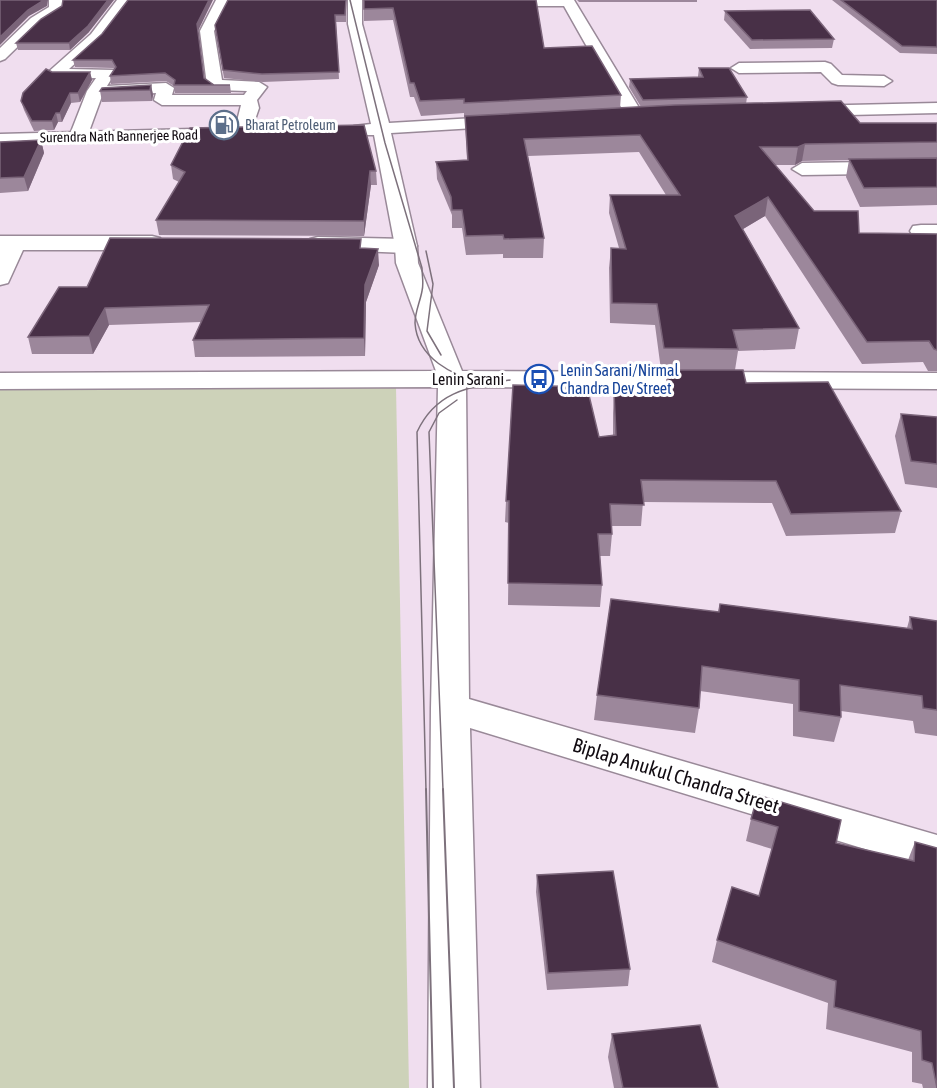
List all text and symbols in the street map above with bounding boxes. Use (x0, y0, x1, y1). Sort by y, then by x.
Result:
fuel station icon: Bharat Petroleum (208, 109, 240, 141)
place label: Bharat Petroleum (245, 117, 336, 133)
street label: Surendra Nath Bannerjee Road (40, 127, 198, 145)
place label: Lenin Sarani/Nirmal Chandra Dev Street (560, 361, 679, 397)
bus stop icon: Lenin Sarani/Nirmal Chandra Dev Street (523, 363, 555, 395)
street label: Lenin Sarani (432, 370, 504, 388)
street label: Biplap Anukul Chandra Street (570, 733, 782, 817)

